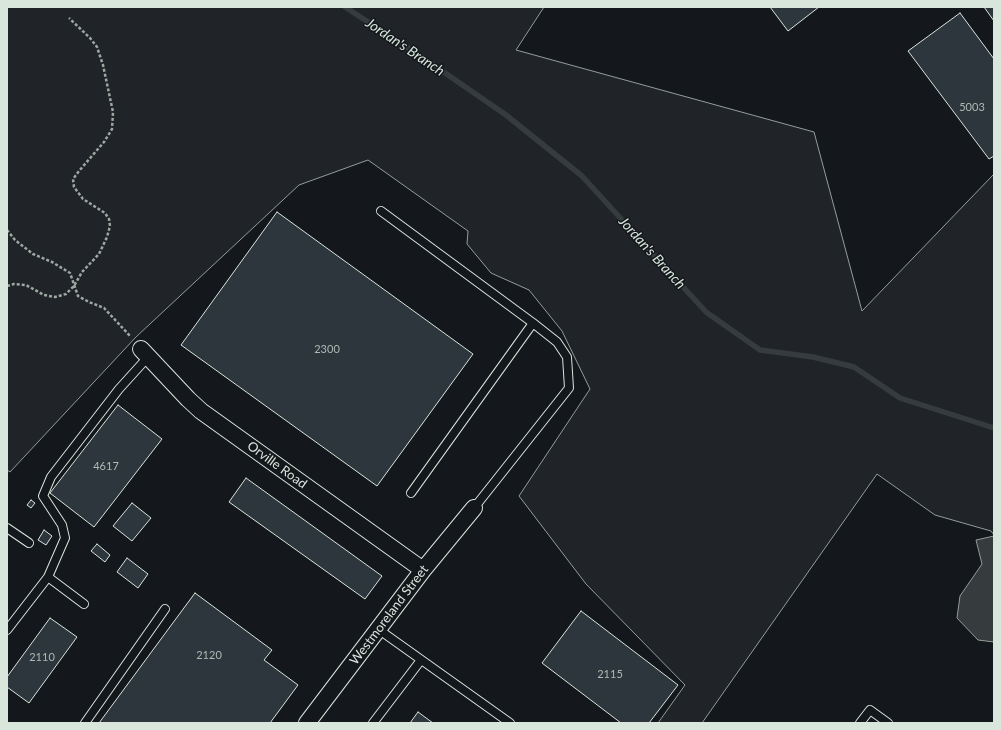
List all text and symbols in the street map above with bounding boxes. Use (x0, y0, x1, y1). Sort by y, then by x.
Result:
water label: Jordan's Branch (362, 14, 448, 80)
house number: 5003 (959, 100, 985, 114)
water label: Jordan's Branch (615, 213, 689, 293)
house number: 2300 (314, 342, 340, 356)
street label: Orville Road (244, 438, 310, 492)
house number: 4617 (93, 459, 119, 473)
street label: Westmoreland Street (346, 562, 432, 668)
house number: 2120 (196, 648, 222, 662)
house number: 2110 (29, 650, 55, 664)
house number: 2115 (597, 667, 623, 681)

